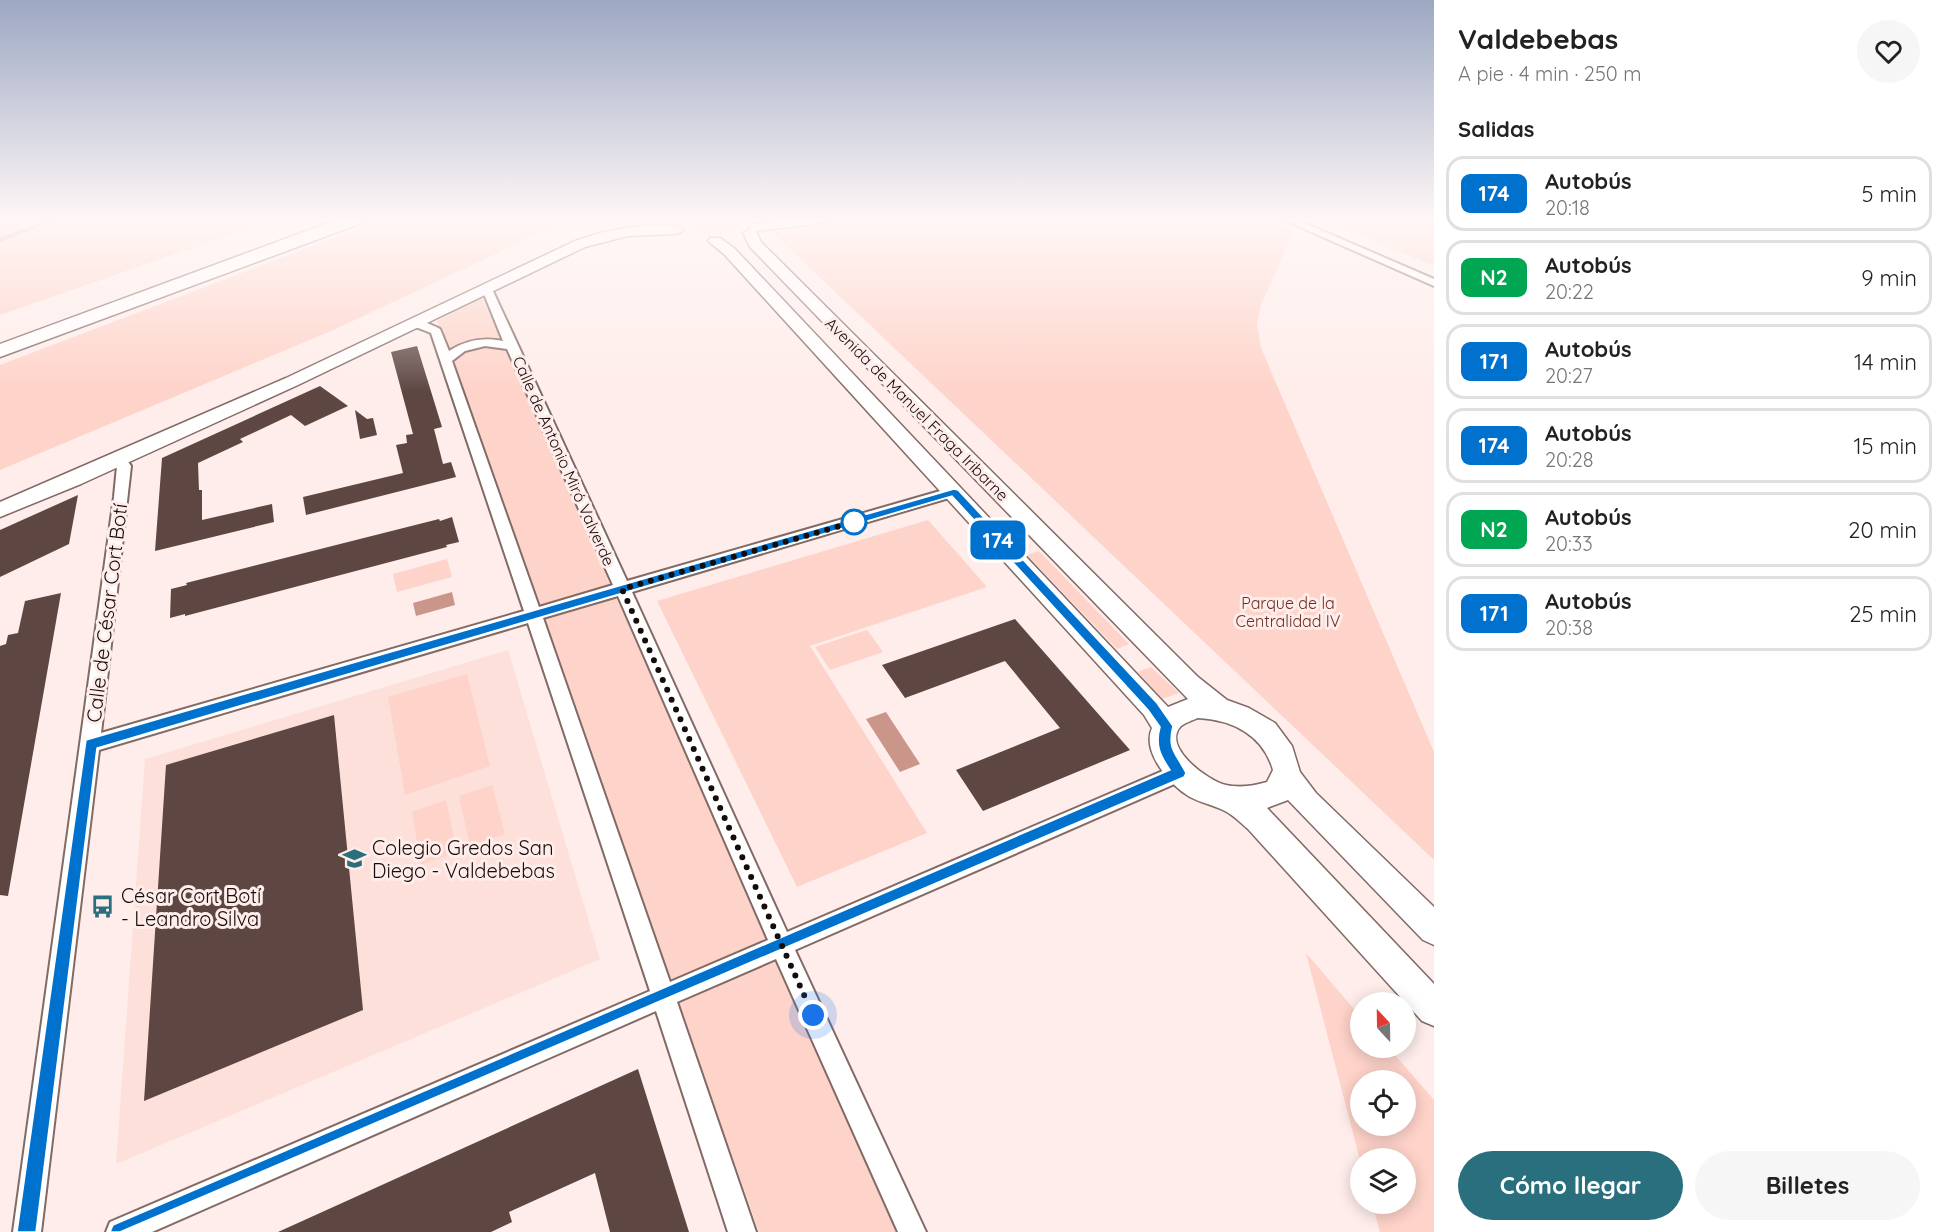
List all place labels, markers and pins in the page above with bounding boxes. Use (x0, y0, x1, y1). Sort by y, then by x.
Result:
unlabelled marker (841, 509, 867, 535)
place label: Colegio Gredos San Diego - Valdebebas (372, 835, 555, 883)
school or university icon: Colegio Gredos San Diego - Valdebebas (341, 846, 367, 872)
place label: César Cort Botí - Leandro Silva (121, 883, 262, 931)
bus stop icon: César Cort Botí - Leandro Silva (90, 894, 116, 920)

